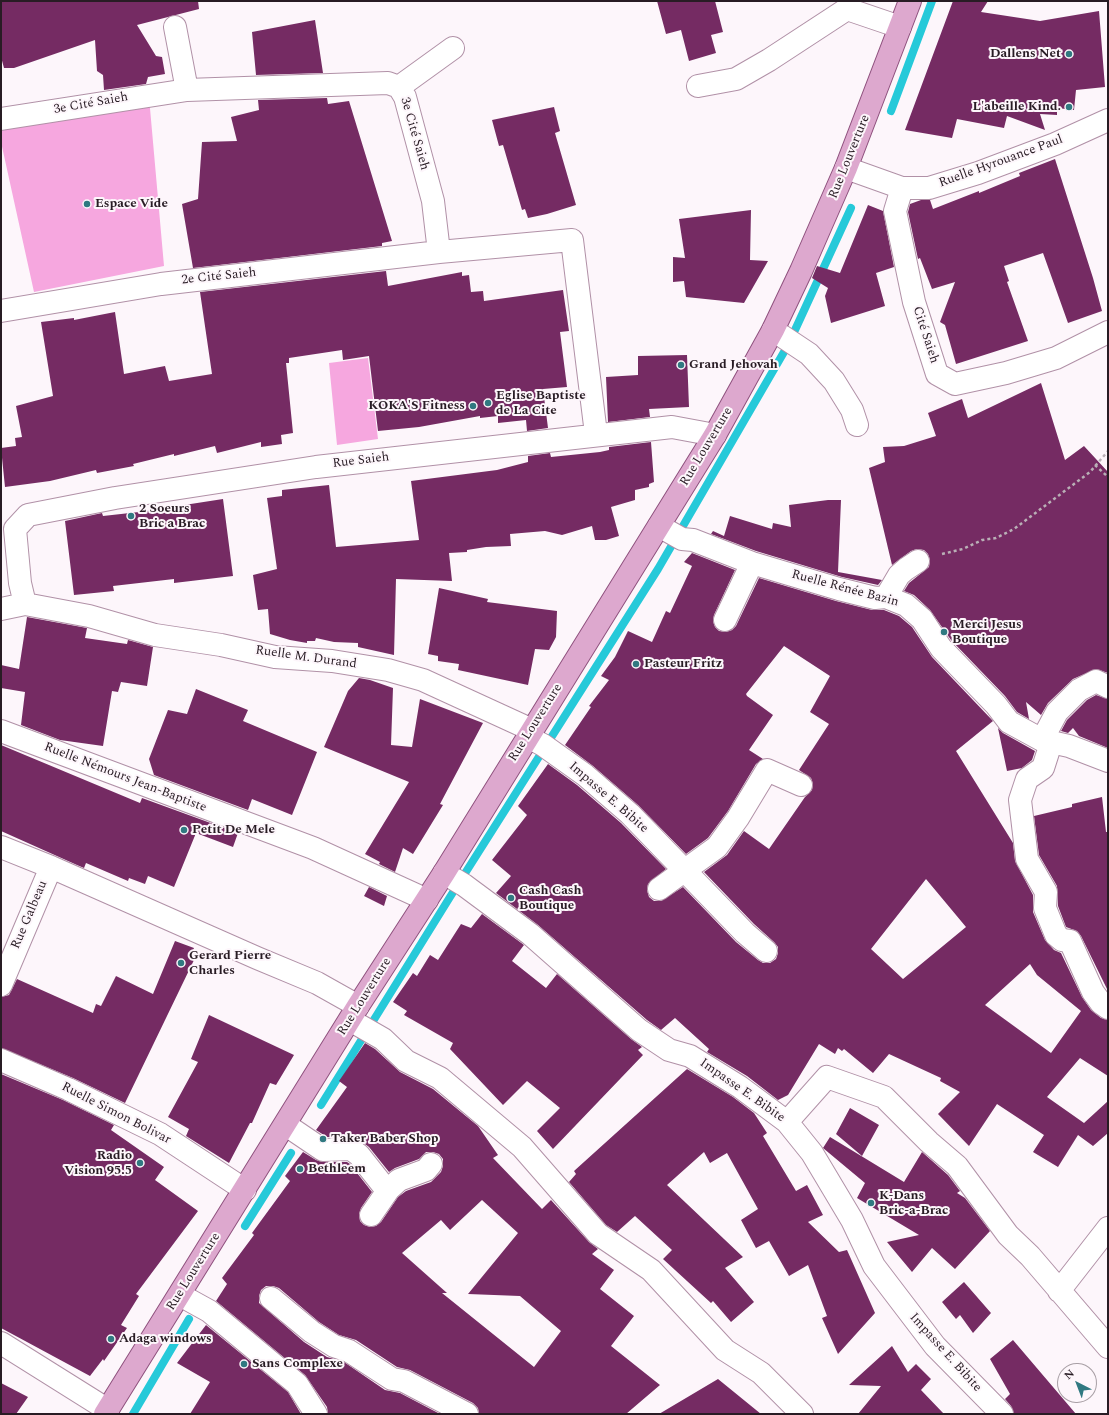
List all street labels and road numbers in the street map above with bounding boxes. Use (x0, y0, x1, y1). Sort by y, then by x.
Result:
street label: 3e Cité Saieh (53, 90, 129, 118)
street label: 3e Cité Saieh (396, 96, 432, 172)
street label: Rue Louverture (826, 113, 874, 201)
street label: Ruelle Hyrouance Paul (937, 132, 1065, 192)
street label: 2e Cité Saieh (181, 265, 257, 289)
street label: Cité Saieh (908, 304, 942, 366)
street label: Rue Louverture (677, 405, 737, 489)
street label: Rue Saieh (332, 450, 390, 472)
street label: Ruelle Rénée Bazin (790, 567, 900, 611)
street label: Ruelle M. Durand (254, 643, 358, 673)
street label: Rue Louverture (506, 681, 566, 765)
street label: Ruelle Némours Jean-Baptiste (42, 740, 208, 816)
street label: Impasse E. Bibite (565, 759, 651, 837)
street label: Rue Galbeau (9, 878, 51, 952)
street label: Rue Louverture (335, 955, 395, 1039)
street label: Impasse E. Bibite (696, 1056, 788, 1126)
street label: Ruelle Simon Bolivar (59, 1080, 173, 1148)
street label: Rue Louverture (164, 1230, 224, 1314)
street label: Impasse E. Bibite (906, 1310, 984, 1396)

